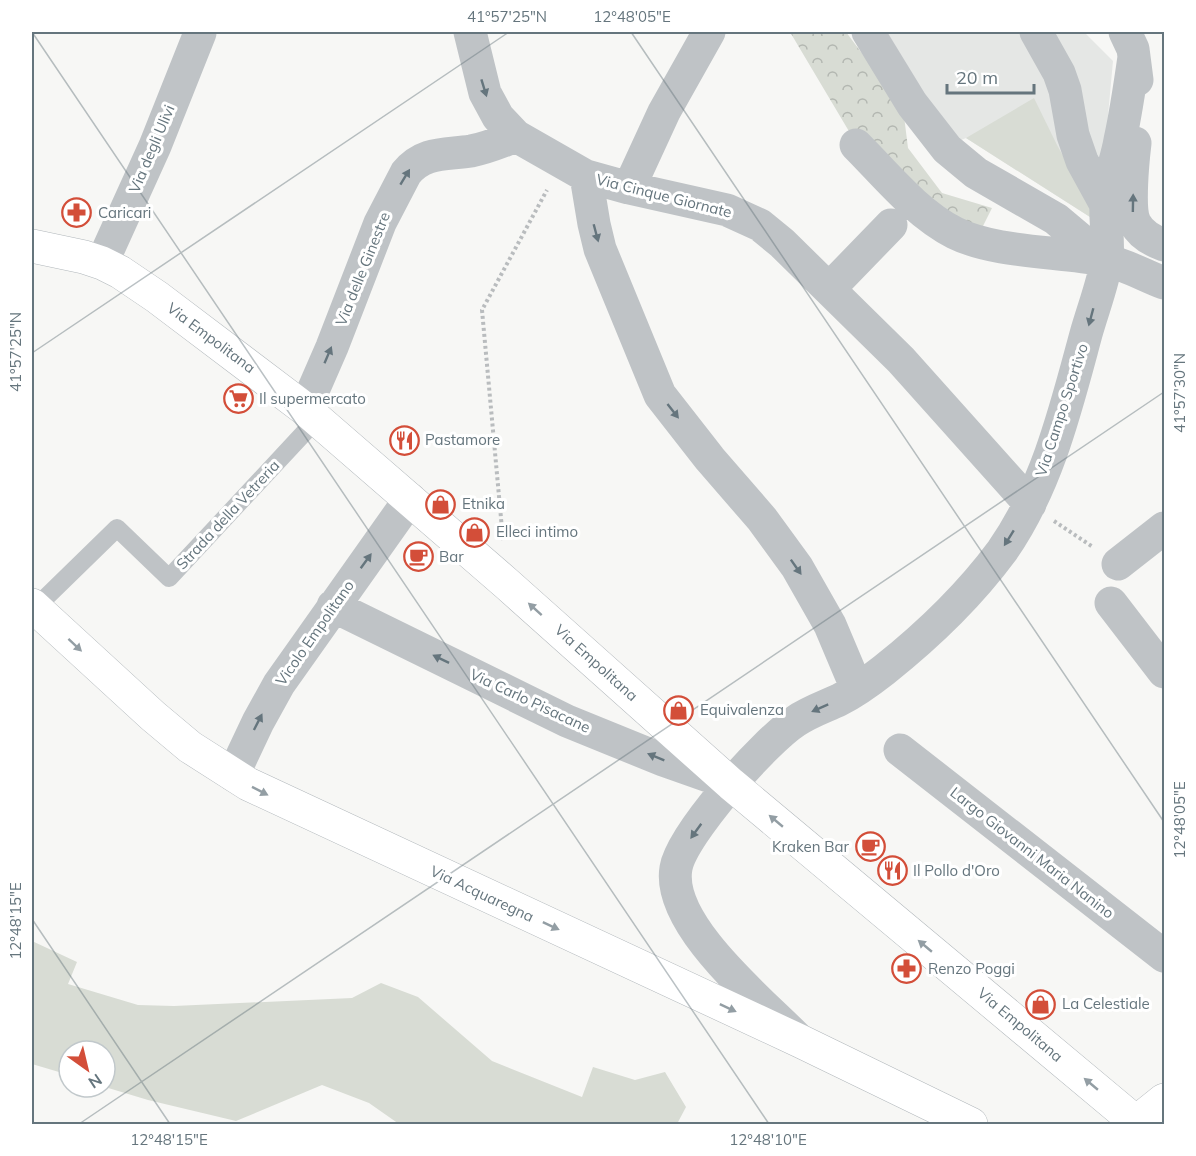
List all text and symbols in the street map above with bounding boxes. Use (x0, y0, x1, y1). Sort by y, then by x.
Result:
text: 41°57'25"N (467, 7, 547, 26)
text: 12°48'05"E (593, 7, 671, 26)
scale bar (947, 57, 1034, 95)
text: 20 m (956, 66, 998, 89)
one-way arrow (480, 79, 489, 97)
street label: Via degli Ulivi (124, 102, 179, 196)
one-way arrow (399, 168, 410, 185)
street label: Via Cinque Giornate (594, 169, 734, 222)
one-way arrow (1128, 193, 1138, 212)
pharmacy icon: Caricari (61, 197, 93, 229)
place label: Caricari (98, 203, 151, 222)
street label: Via delle Ginestre (331, 209, 394, 328)
one-way arrow (592, 224, 601, 242)
street label: Via Empolitana (163, 298, 259, 377)
one-way arrow (1086, 308, 1095, 326)
text: 41°57'25"N (6, 312, 25, 392)
street label: Via Campo Sportivo (1031, 341, 1092, 479)
one-way arrow (324, 347, 333, 364)
text: 41°57'30"N (1170, 353, 1189, 433)
supermarket icon: Il supermercato (222, 383, 254, 415)
place label: Il supermercato (259, 389, 366, 408)
one-way arrow (667, 404, 679, 419)
restaurant icon: Pastamore (388, 424, 420, 456)
place label: Pastamore (425, 430, 500, 449)
street label: Strada della Vetreria (172, 456, 283, 573)
shop icon: Etnika (425, 488, 457, 520)
place label: Etnika (462, 494, 505, 513)
shop icon: Elleci intimo (459, 516, 491, 548)
place label: Elleci intimo (496, 522, 578, 541)
one-way arrow (1004, 530, 1015, 546)
cafe icon: Bar (402, 541, 434, 573)
place label: Bar (439, 547, 464, 566)
one-way arrow (360, 553, 372, 569)
one-way arrow (791, 558, 802, 575)
street label: Vicolo Empolitano (271, 576, 358, 689)
one-way arrow (528, 603, 543, 616)
street label: Via Empolitana (551, 620, 642, 705)
one-way arrow (67, 637, 81, 651)
one-way arrow (432, 654, 449, 664)
street label: Via Carlo Pisacane (467, 664, 593, 737)
shop icon: Equivalenza (663, 694, 695, 726)
place label: Equivalenza (700, 700, 784, 719)
one-way arrow (811, 704, 828, 713)
one-way arrow (253, 714, 262, 731)
one-way arrow (647, 752, 665, 762)
text: 12°48'05"E (1170, 781, 1189, 859)
street label: Largo Giovanni Maria Nanino (947, 783, 1118, 922)
one-way arrow (252, 786, 269, 795)
one-way arrow (768, 816, 783, 828)
one-way arrow (690, 822, 702, 838)
cafe icon: Kraken Bar (854, 831, 886, 863)
place label: Kraken Bar (772, 837, 850, 856)
restaurant icon: Il Pollo d'Oro (876, 855, 908, 887)
street label: Via Acquaregna (427, 861, 537, 926)
place label: Il Pollo d'Oro (913, 861, 1000, 880)
text: 12°48'15"E (6, 882, 25, 960)
one-way arrow (543, 921, 560, 930)
one-way arrow (917, 940, 933, 953)
pharmacy icon: Renzo Poggi (891, 953, 923, 985)
place label: Renzo Poggi (928, 959, 1015, 978)
street label: Via Empolitana (974, 983, 1067, 1066)
shop icon: La Celestiale (1025, 988, 1057, 1020)
place label: La Celestiale (1062, 994, 1150, 1013)
one-way arrow (720, 1003, 737, 1012)
north arrow (57, 1039, 117, 1099)
text: N (85, 1070, 106, 1093)
one-way arrow (1083, 1078, 1099, 1091)
text: 12°48'15"E (130, 1130, 208, 1149)
text: 12°48'10"E (729, 1130, 807, 1149)

